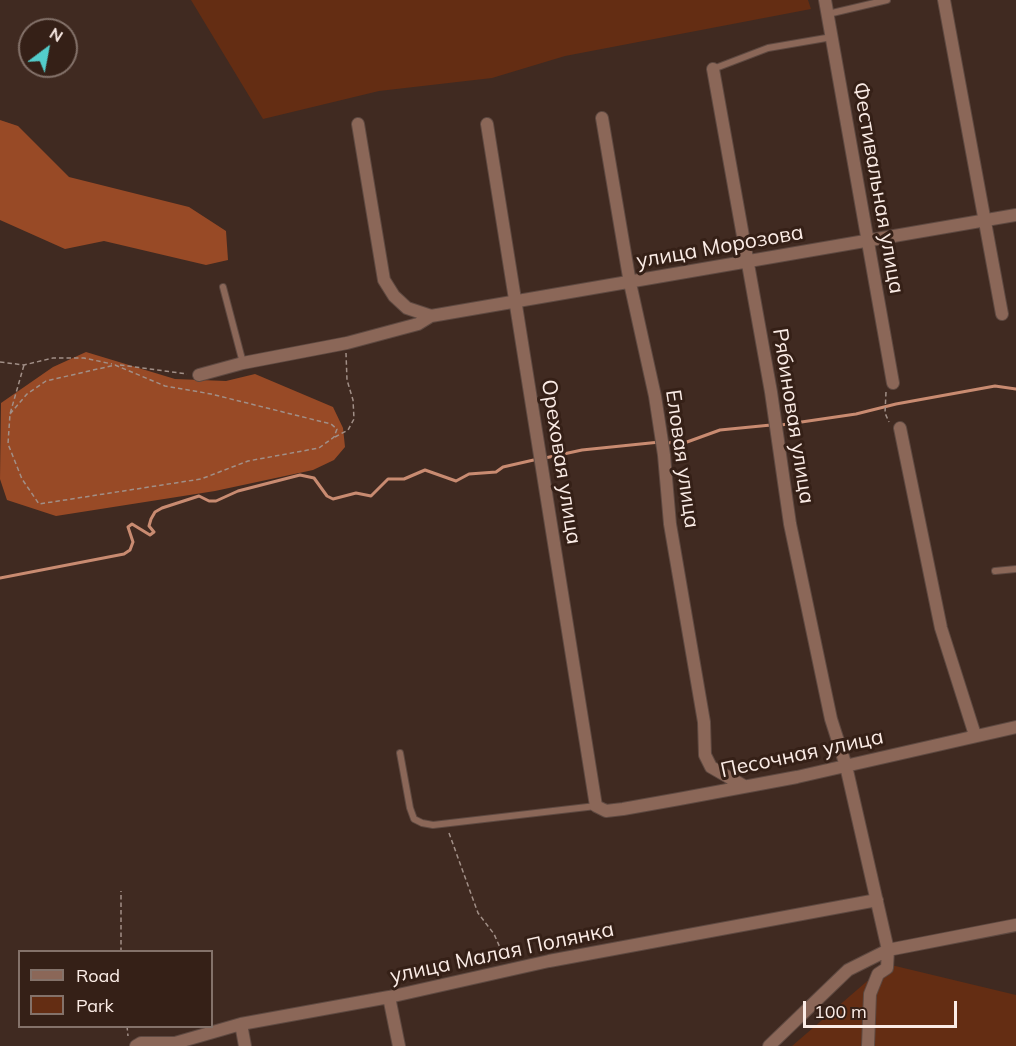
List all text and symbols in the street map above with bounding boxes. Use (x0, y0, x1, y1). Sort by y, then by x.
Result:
north arrow (18, 18, 78, 78)
text: N (46, 23, 67, 46)
street label: Фестивальная улица (847, 80, 909, 296)
street label: улица Морозова (634, 220, 806, 274)
street label: Рябиновая улица (767, 326, 819, 506)
street label: Ореховая улица (536, 378, 586, 546)
street label: Еловая улица (660, 388, 704, 530)
street label: Песочная улица (718, 724, 886, 784)
street label: улица Малая Полянка (388, 917, 616, 989)
legend (18, 950, 213, 1028)
text: Road (76, 964, 120, 987)
scale bar (806, 989, 960, 1027)
text: Park (76, 994, 114, 1017)
text: 100 m (814, 1000, 867, 1023)

